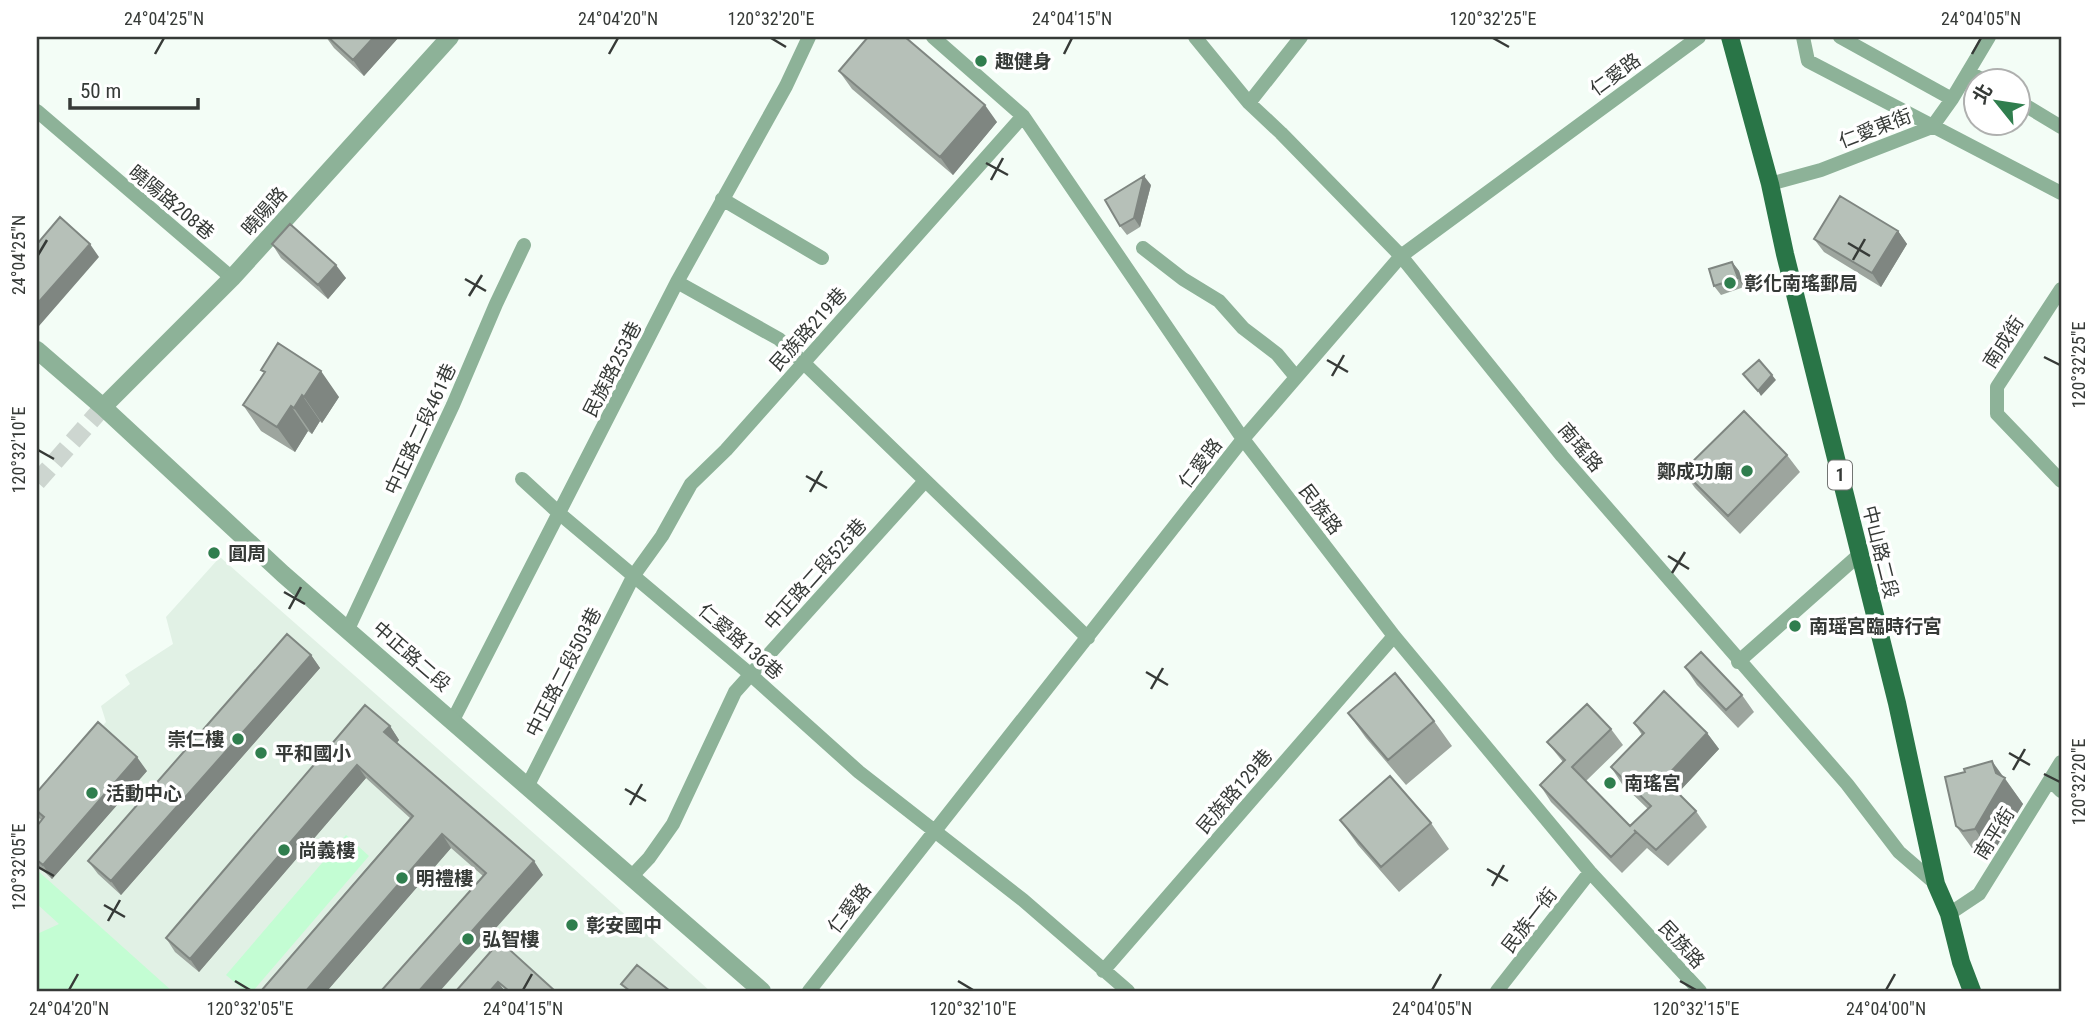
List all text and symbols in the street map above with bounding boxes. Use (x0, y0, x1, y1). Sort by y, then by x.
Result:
text: 24°04'25"N (124, 8, 204, 29)
text: 24°04'20"N (578, 8, 658, 29)
text: 120°32'20"E (728, 8, 814, 29)
text: 24°04'15"N (1032, 8, 1112, 29)
text: 120°32'25"E (1450, 8, 1536, 29)
text: 24°04'05"N (1941, 8, 2021, 29)
street label: 仁愛路 (1585, 48, 1645, 100)
place label: 趣健身 (995, 50, 1052, 73)
marker: 趣健身 (973, 53, 989, 69)
scale bar (70, 66, 198, 110)
north arrow (1962, 66, 2032, 136)
text: 50 m (80, 79, 121, 103)
text: 北 (1968, 80, 1997, 108)
street label: 仁愛東街 (1836, 104, 1915, 153)
street label: 曉陽路208巷 (124, 160, 219, 245)
street label: 曉陽路 (237, 182, 292, 240)
text: 24°04'25"N (8, 215, 29, 295)
place label: 彰化南瑤郵局 (1744, 272, 1858, 295)
marker: 彰化南瑤郵局 (1722, 275, 1738, 291)
street label: 民族路219巷 (765, 283, 852, 376)
street label: 南成街 (1978, 312, 2029, 372)
street label: 民族路253巷 (579, 318, 646, 421)
text: 120°32'25"E (2068, 322, 2089, 408)
street label: 中正路二段461巷 (380, 360, 461, 498)
text: 120°32'10"E (8, 407, 29, 493)
street label: 南瑤路 (1553, 418, 1608, 477)
street label: 仁愛路 (1174, 434, 1227, 493)
place label: 鄭成功廟 (1657, 460, 1733, 483)
road number: 1 (1828, 461, 1852, 490)
marker: 鄭成功廟 (1739, 463, 1755, 479)
street label: 民族路 (1294, 480, 1347, 539)
street label: 中山路二段 (1858, 503, 1903, 601)
street label: 中正路二段525巷 (759, 514, 871, 635)
place label: 圓周 (228, 542, 266, 565)
marker: 圓周 (206, 545, 222, 561)
street label: 仁愛路136巷 (694, 599, 788, 684)
street label: 中正路二段503巷 (521, 604, 606, 741)
place label: 南瑶宮臨時行宮 (1809, 615, 1942, 638)
street label: 中正路二段 (368, 617, 455, 696)
marker: 南瑶宮臨時行宮 (1787, 618, 1803, 634)
place label: 崇仁樓 (167, 728, 224, 751)
marker: 崇仁樓 (230, 731, 246, 747)
text: 120°32'20"E (2068, 739, 2089, 825)
place label: 平和國小 (275, 742, 351, 765)
street label: 民族路129巷 (1192, 744, 1277, 838)
marker: 平和國小 (253, 745, 269, 761)
place label: 南瑤宮 (1624, 772, 1681, 795)
marker: 南瑤宮 (1602, 775, 1618, 791)
place label: 活動中心 (106, 782, 182, 805)
marker: 活動中心 (84, 785, 100, 801)
street label: 南平街 (1970, 803, 2019, 864)
text: 120°32'05"E (8, 824, 29, 910)
place label: 尚義樓 (298, 839, 355, 862)
marker: 尚義樓 (276, 842, 292, 858)
place label: 明禮樓 (416, 867, 473, 890)
marker: 明禮樓 (394, 870, 410, 886)
street label: 仁愛路 (823, 879, 876, 938)
street label: 民族一街 (1497, 883, 1562, 957)
place label: 彰安國中 (586, 914, 662, 937)
street label: 民族路 (1654, 916, 1709, 973)
marker: 彰安國中 (564, 917, 580, 933)
place label: 弘智樓 (482, 928, 539, 951)
marker: 弘智樓 (460, 931, 476, 947)
text: 24°04'20"N (29, 998, 109, 1019)
text: 120°32'05"E (207, 998, 293, 1019)
text: 24°04'15"N (483, 998, 563, 1019)
text: 120°32'10"E (930, 998, 1016, 1019)
text: 24°04'05"N (1392, 998, 1472, 1019)
text: 120°32'15"E (1653, 998, 1739, 1019)
text: 24°04'00"N (1846, 998, 1926, 1019)

